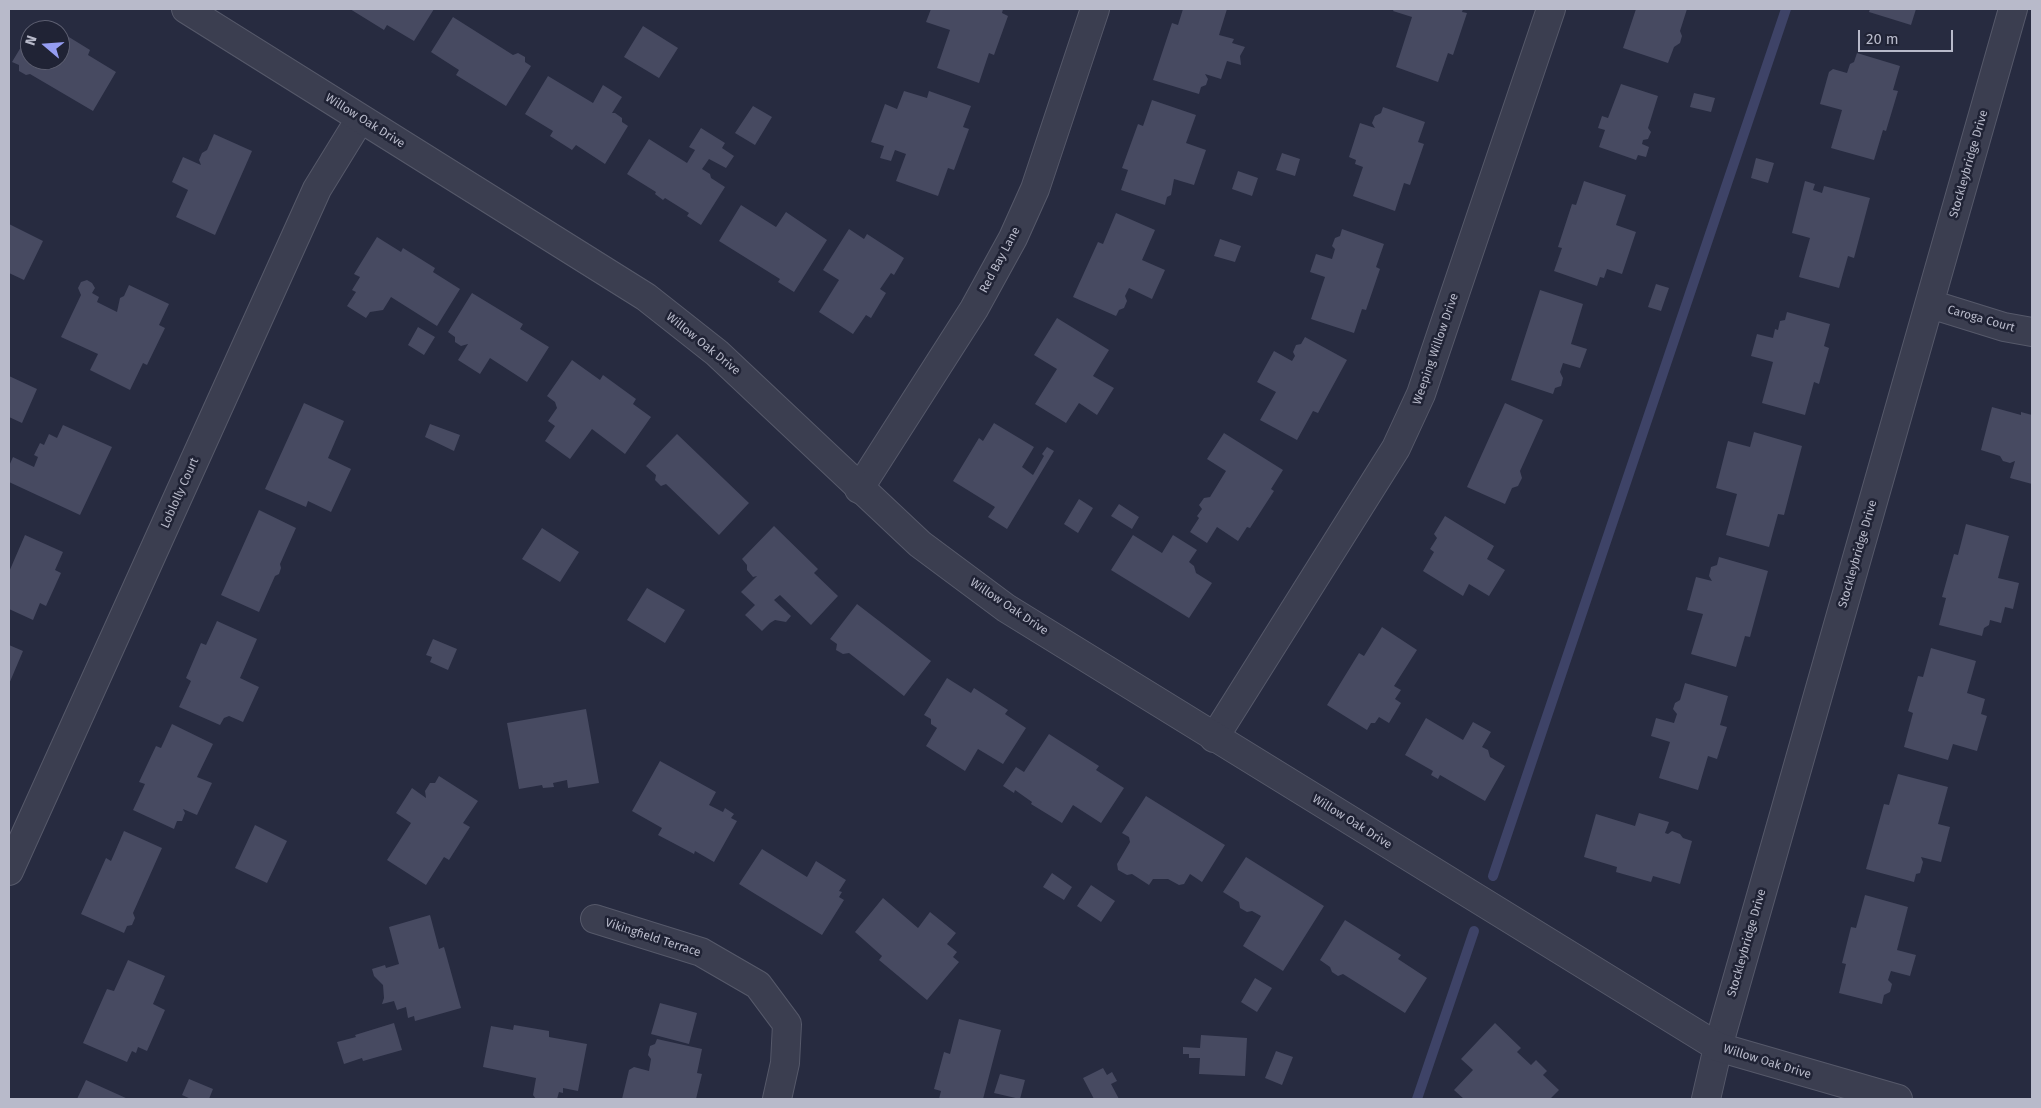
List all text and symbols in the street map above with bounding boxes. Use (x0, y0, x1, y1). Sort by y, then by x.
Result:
north arrow (20, 20, 70, 70)
scale bar (1861, 20, 1956, 52)
text: 20 m (1866, 30, 1899, 48)
text: N (22, 33, 41, 48)
street label: Willow Oak Drive (322, 91, 408, 151)
street label: Stockleybridge Drive (1947, 108, 1991, 220)
street label: Red Bay Lane (977, 225, 1023, 295)
street label: Weeping Willow Drive (1410, 291, 1462, 407)
street label: Caroga Court (1946, 302, 2016, 336)
street label: Willow Oak Drive (663, 310, 743, 378)
street label: Loblolly Court (158, 455, 202, 531)
street label: Stockleybridge Drive (1836, 498, 1880, 610)
street label: Willow Oak Drive (967, 576, 1051, 638)
street label: Willow Oak Drive (1309, 792, 1395, 852)
street label: Stockleybridge Drive (1725, 887, 1769, 999)
street label: Vikingfield Terrace (603, 916, 703, 960)
street label: Willow Oak Drive (1721, 1042, 1813, 1082)

